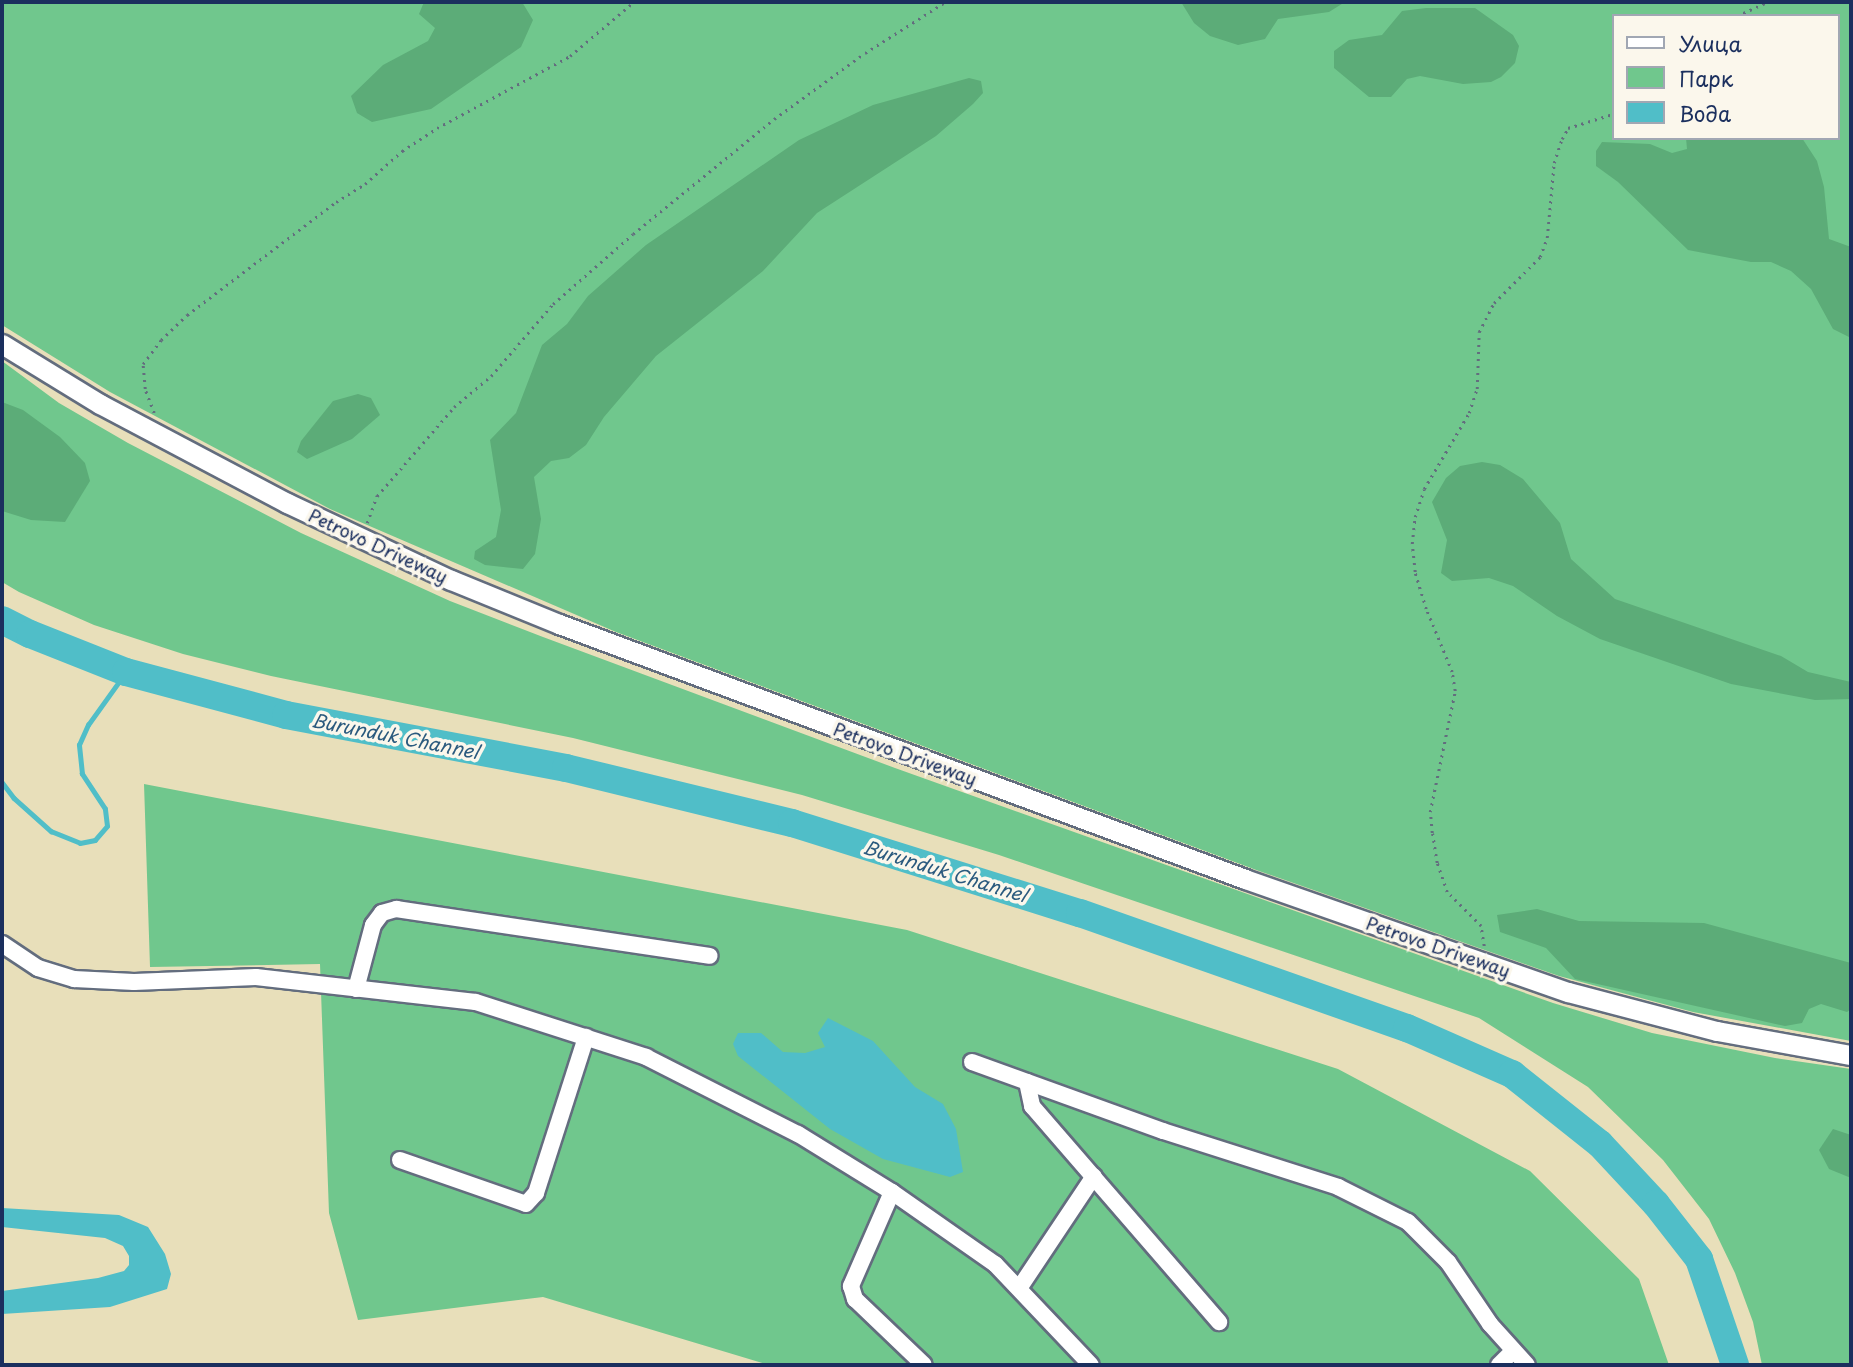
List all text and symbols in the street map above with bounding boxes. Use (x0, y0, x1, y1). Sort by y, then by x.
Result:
legend (1612, 14, 1839, 140)
text: Улица (1679, 27, 1742, 59)
text: Парк (1679, 62, 1733, 94)
text: Вода (1679, 97, 1731, 129)
street label: Petrovo Driveway (306, 505, 450, 587)
water label: Burunduk Channel (309, 709, 481, 763)
street label: Petrovo Driveway (831, 718, 979, 790)
water label: Burunduk Channel (860, 835, 1030, 907)
street label: Petrovo Driveway (1364, 912, 1512, 982)

